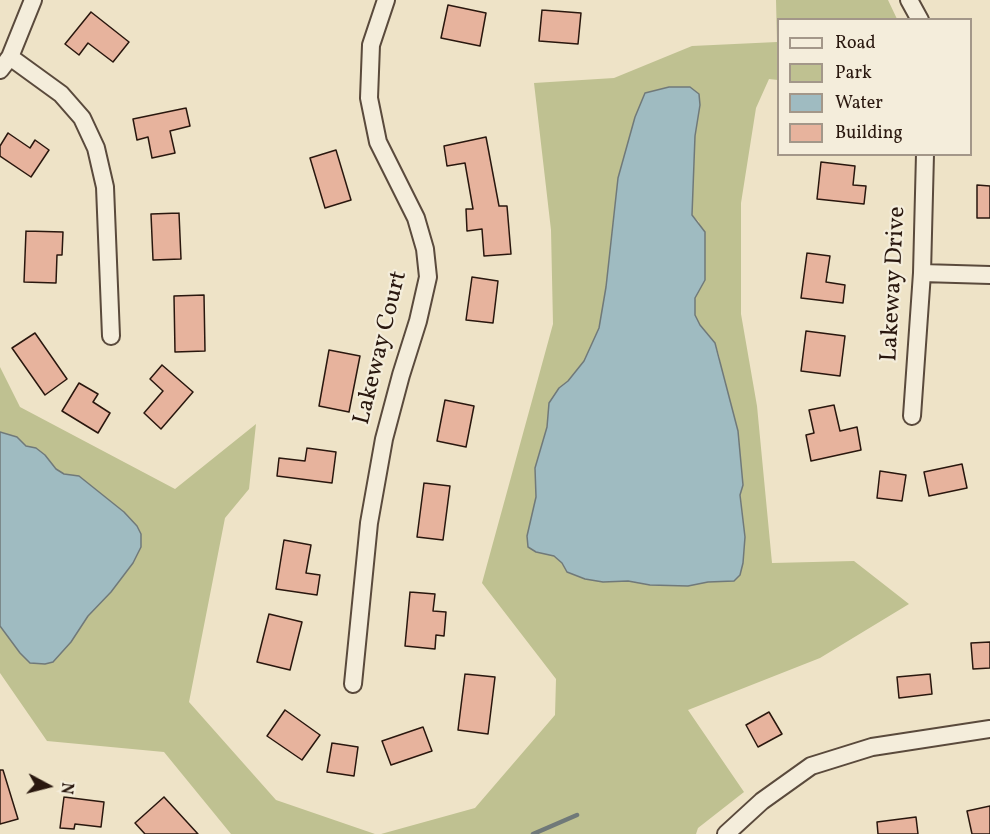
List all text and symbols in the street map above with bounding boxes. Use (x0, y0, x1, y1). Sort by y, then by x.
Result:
legend (777, 18, 972, 156)
text: Road (835, 31, 876, 56)
text: Park (835, 61, 872, 86)
text: Water (835, 91, 883, 116)
text: Building (835, 121, 903, 146)
street label: Lakeway Drive (877, 206, 913, 362)
street label: Lakeway Court (349, 268, 415, 428)
north arrow (18, 756, 78, 816)
text: N (54, 781, 77, 795)

